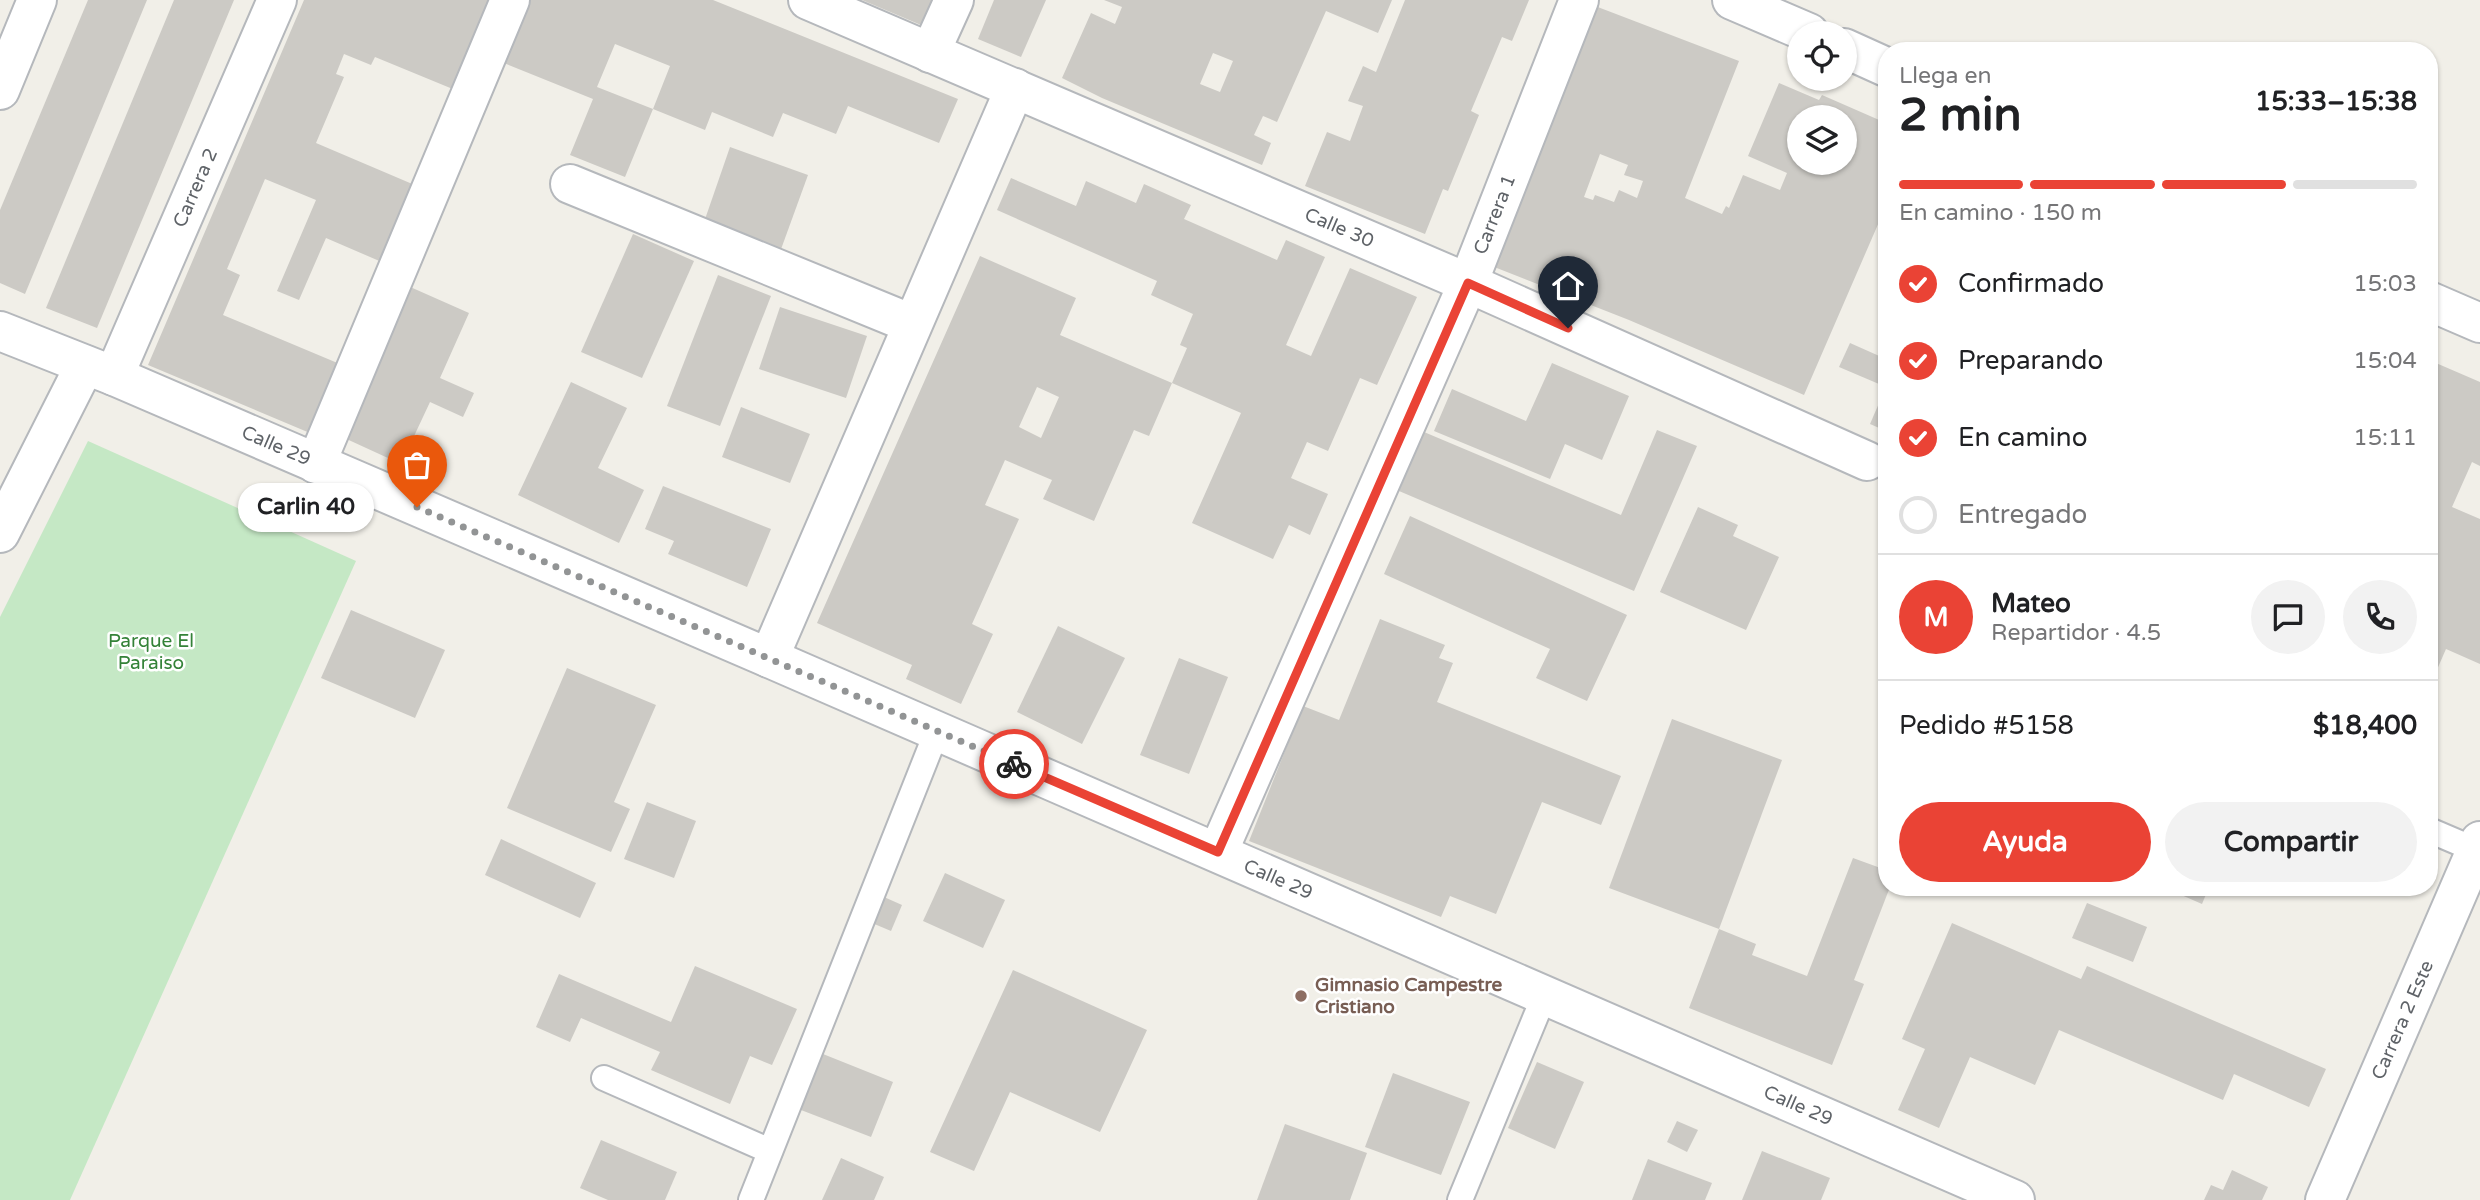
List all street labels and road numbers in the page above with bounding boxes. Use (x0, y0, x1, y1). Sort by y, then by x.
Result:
street label: Carrera 2 (169, 145, 222, 231)
street label: Carrera 1 (1469, 172, 1520, 258)
street label: Calle 30 (1301, 203, 1377, 252)
street label: Calle 29 (238, 421, 314, 470)
street label: Calle 29 (1240, 855, 1316, 904)
street label: Carrera 2 Este (2367, 957, 2438, 1083)
street label: Calle 29 (1760, 1081, 1836, 1130)

